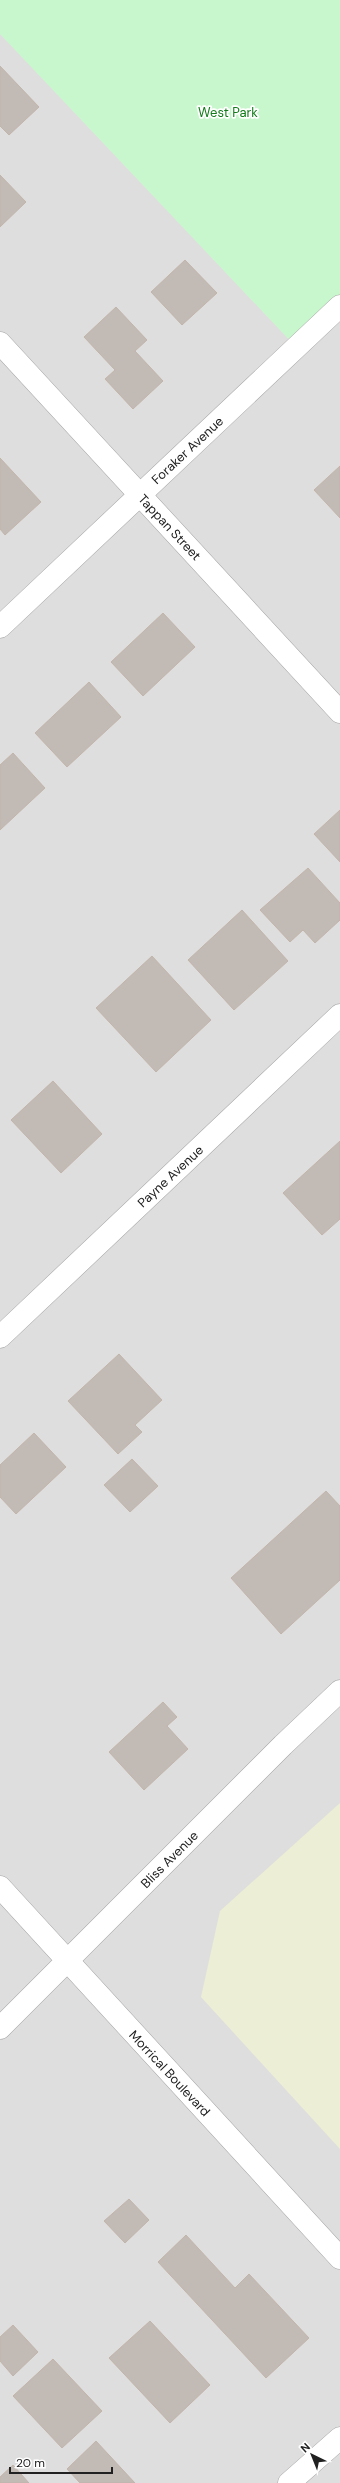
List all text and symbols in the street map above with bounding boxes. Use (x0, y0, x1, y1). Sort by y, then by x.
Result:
park label: West Park (198, 104, 258, 121)
street label: Foraker Avenue (148, 413, 227, 488)
street label: Tappan Street (135, 491, 205, 564)
street label: Payne Avenue (134, 1142, 207, 1211)
street label: Bliss Avenue (137, 1827, 202, 1892)
street label: Morrical Boulevard (125, 2027, 214, 2120)
north arrow (292, 2435, 332, 2475)
text: N (297, 2440, 313, 2456)
scale bar (10, 2449, 112, 2475)
text: 20 m (16, 2455, 45, 2471)

